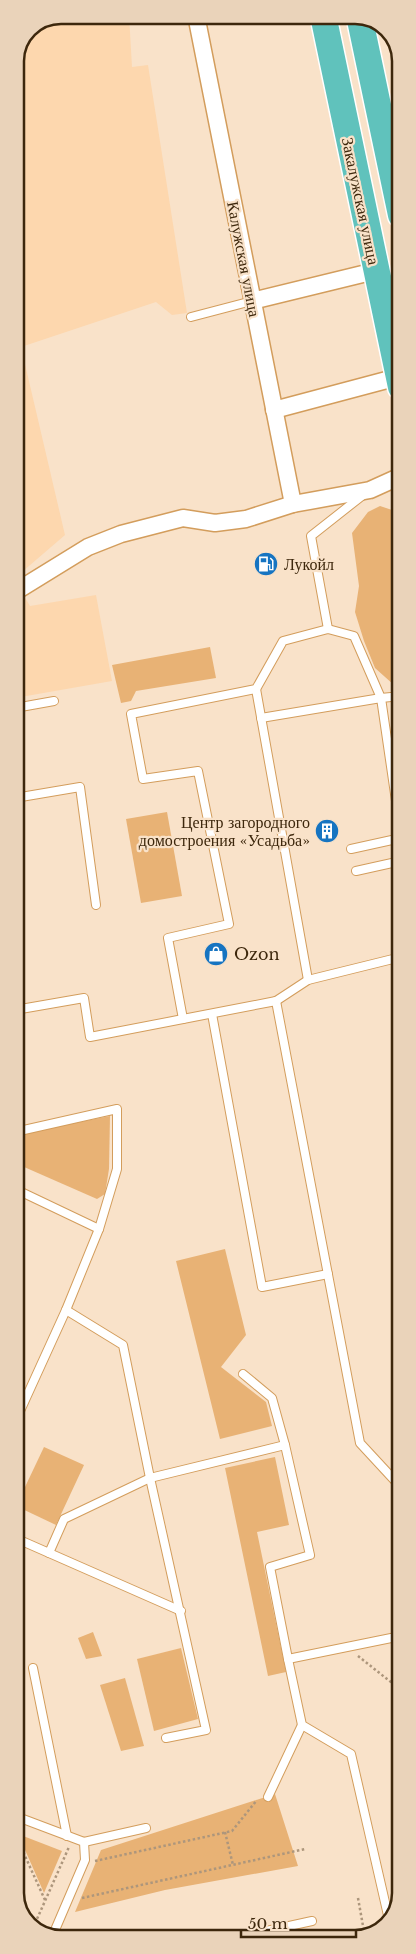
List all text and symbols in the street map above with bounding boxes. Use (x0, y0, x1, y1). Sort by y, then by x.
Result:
street label: Закалужская улица (338, 136, 384, 266)
street label: Калужская улица (223, 199, 265, 319)
fuel station icon: Лукойл (253, 551, 279, 577)
place label: Лукойл (284, 554, 334, 574)
place label: Центр загородного домостроения «Усадьба» (139, 812, 310, 850)
building icon: Центр загородного домостроения «Усадьба» (314, 818, 340, 844)
shop icon: Ozon (203, 941, 229, 967)
place label: Ozon (234, 944, 279, 964)
scale bar (241, 1906, 356, 1938)
text: 50 m (248, 1914, 288, 1933)

